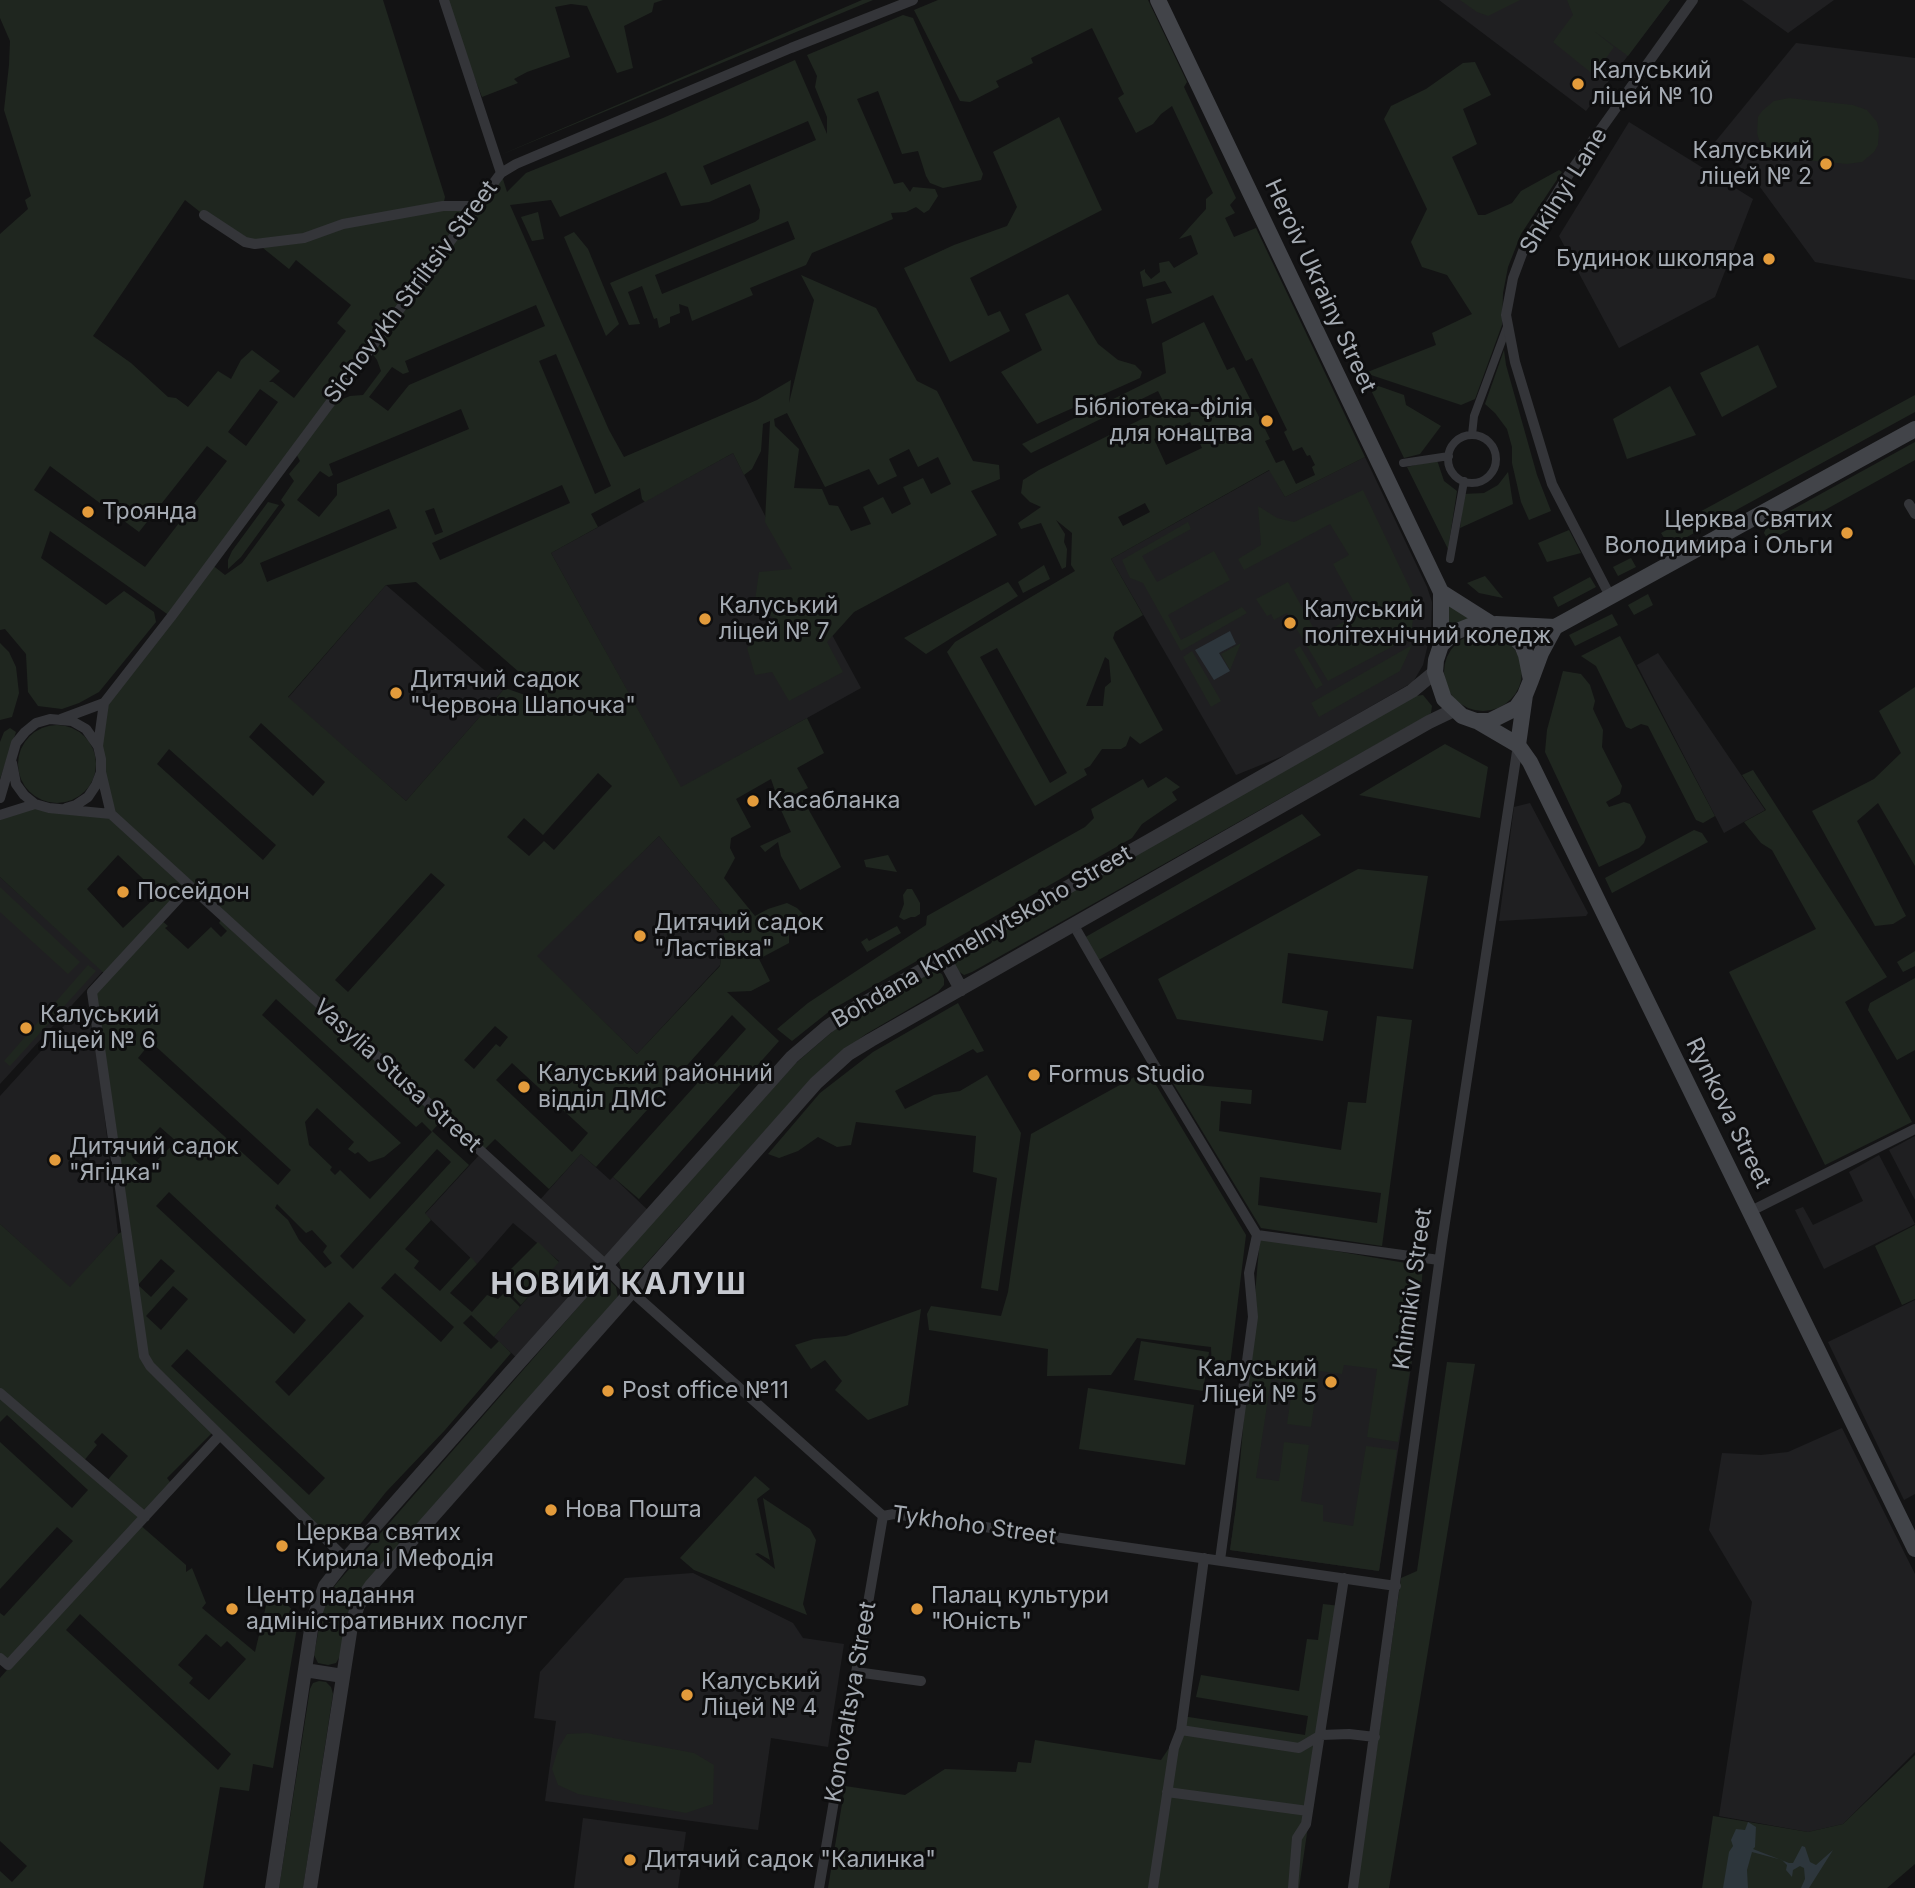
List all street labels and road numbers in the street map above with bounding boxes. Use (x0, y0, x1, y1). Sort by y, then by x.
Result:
street label: Shkilnyi Lane (1514, 123, 1614, 259)
street label: Sichovykh Striltsiv Street (318, 175, 504, 409)
street label: Heroiv Ukrainy Street (1258, 175, 1382, 397)
street label: Bohdana Khmelnytskoho Street (827, 840, 1137, 1034)
street label: Vasylia Stusa Street (308, 994, 486, 1158)
street label: Rynkova Street (1680, 1033, 1776, 1193)
street label: Khimikiv Street (1388, 1206, 1438, 1372)
street label: Tykhoho Street (890, 1501, 1058, 1551)
street label: Konovaltsya Street (820, 1599, 882, 1805)

